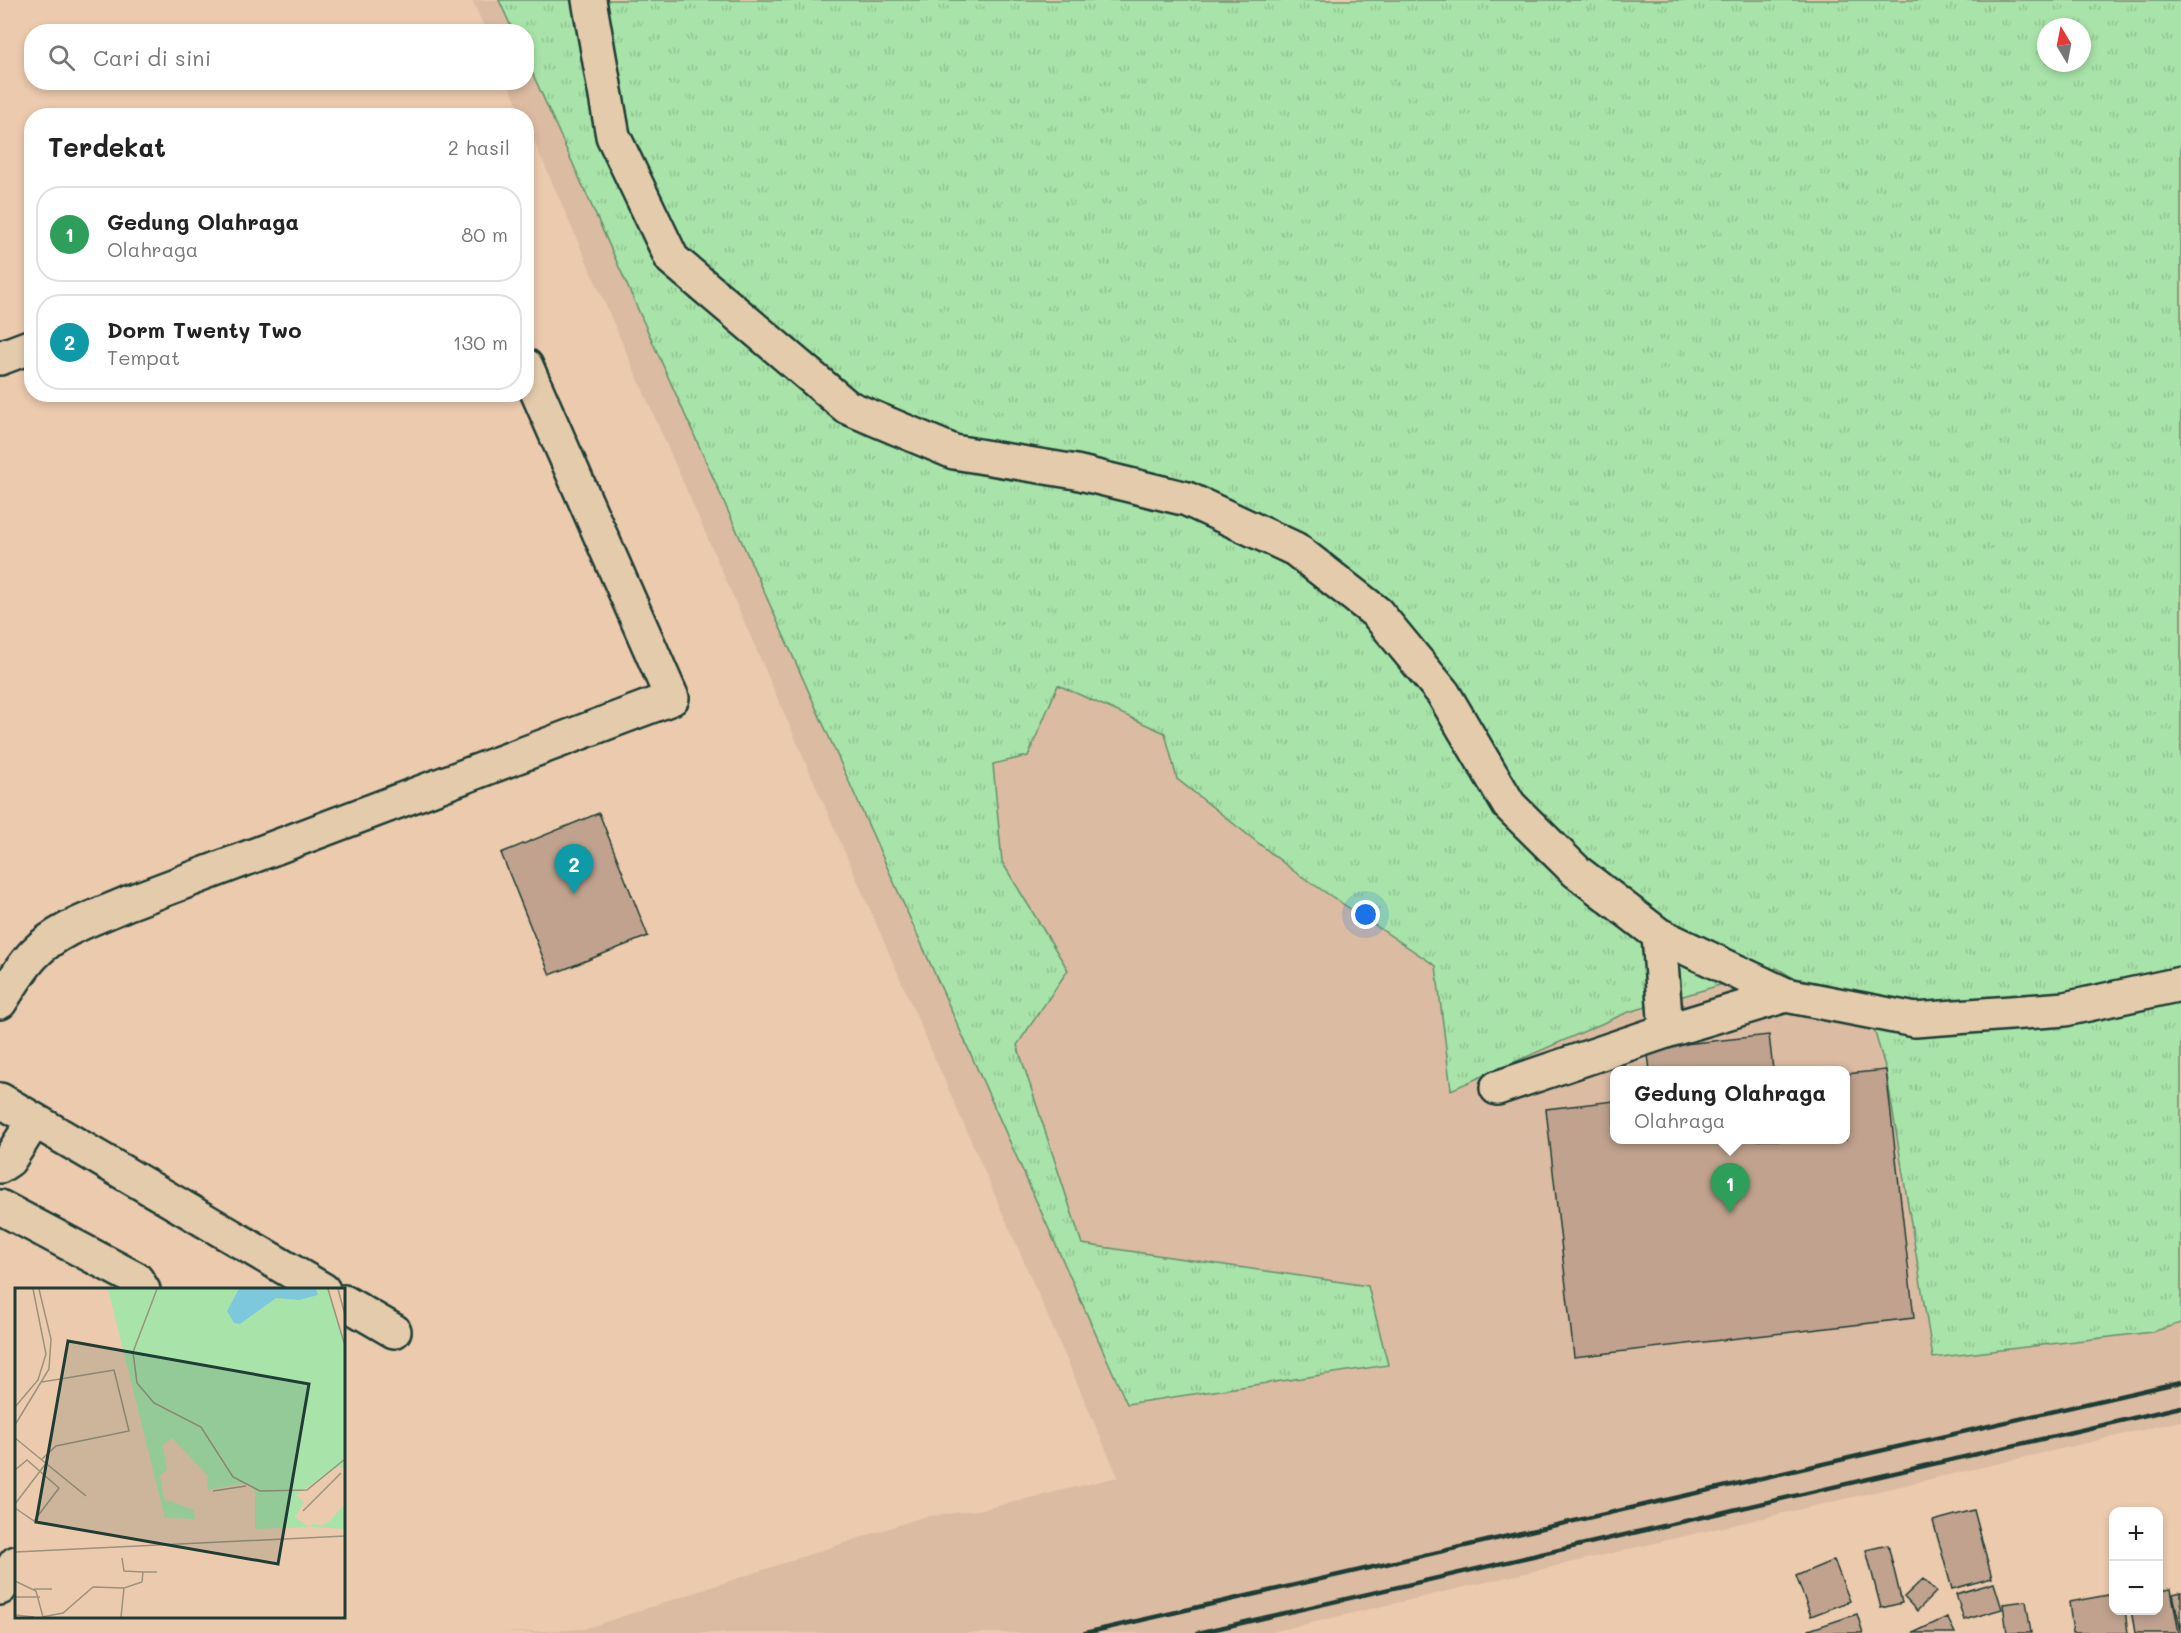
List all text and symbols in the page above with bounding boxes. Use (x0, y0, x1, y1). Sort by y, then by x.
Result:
north arrow (2037, 18, 2091, 72)
search box (24, 24, 534, 90)
icon: search (45, 41, 78, 74)
text: Cari di sini (93, 43, 211, 72)
text: Terdekat (48, 130, 166, 164)
text: 2 hasil (448, 134, 510, 160)
text: Gedung Olahraga (107, 207, 299, 236)
text: 1 (65, 221, 74, 247)
text: 80 m (461, 221, 508, 247)
text: Olahraga (107, 236, 198, 262)
text: Dorm Twenty Two (107, 315, 302, 344)
text: 2 (64, 329, 75, 355)
text: 130 m (453, 329, 508, 355)
text: Tempat (107, 344, 180, 370)
pin: 2 (554, 844, 594, 894)
your location (1351, 900, 1380, 929)
popup (1610, 1066, 1850, 1144)
text: Gedung Olahraga (1634, 1078, 1826, 1107)
text: Olahraga (1634, 1107, 1725, 1133)
pin: 1 (1710, 1164, 1750, 1213)
inset map (15, 1288, 345, 1618)
map controls (2109, 1507, 2163, 1615)
button: + (2109, 1507, 2163, 1561)
button: − (2109, 1561, 2163, 1615)

